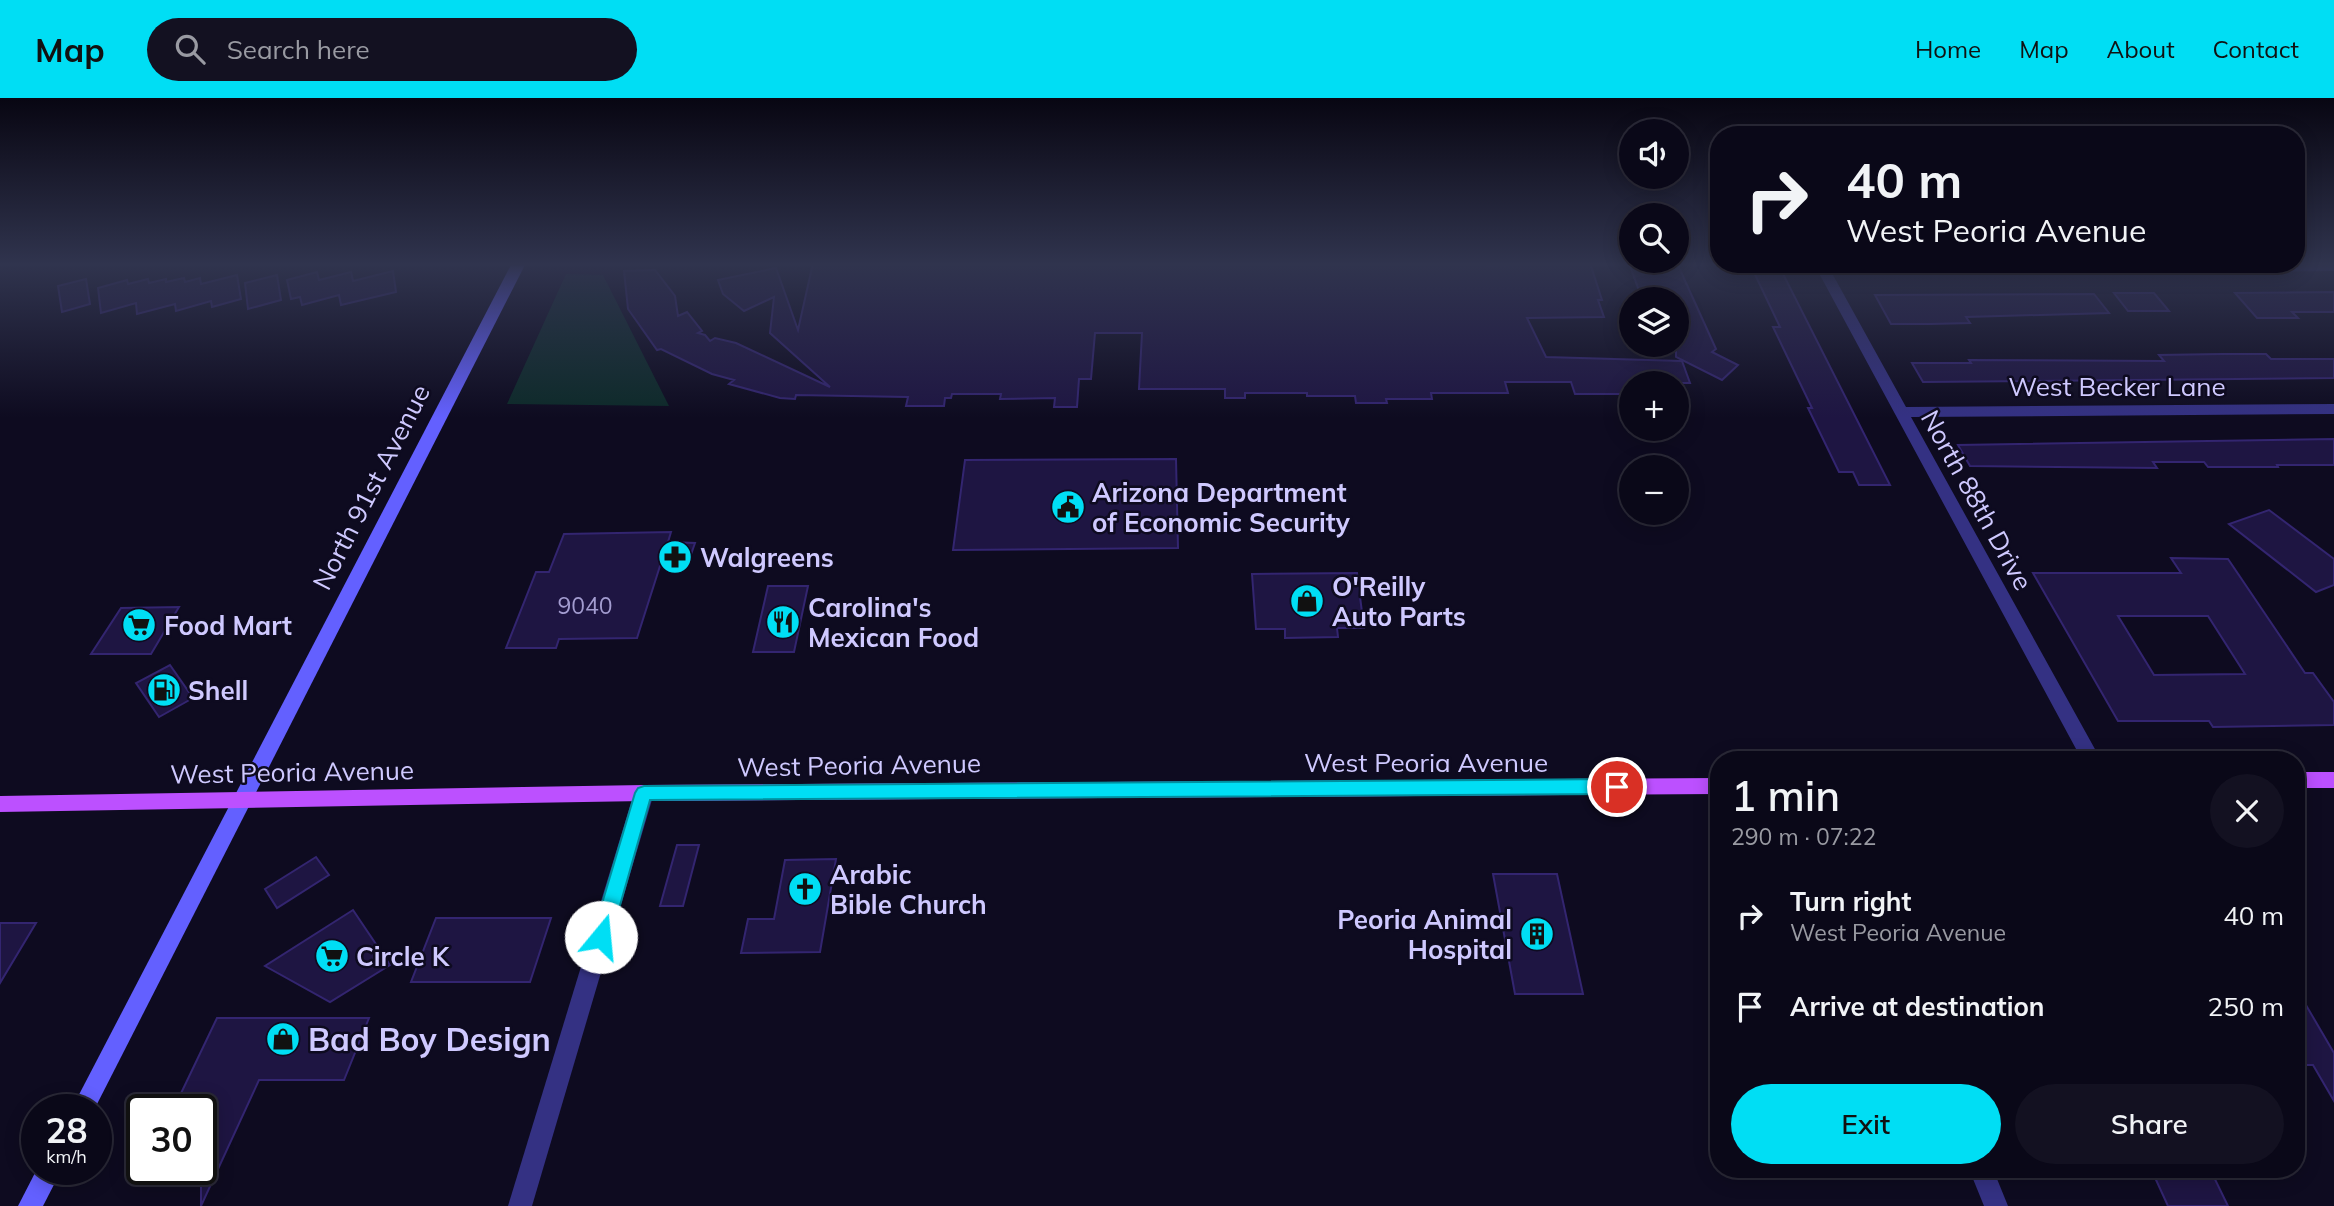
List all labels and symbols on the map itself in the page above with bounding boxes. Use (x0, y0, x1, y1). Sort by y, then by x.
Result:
street label: West Becker Lane (2008, 370, 2226, 403)
street label: North 91st Avenue (305, 379, 437, 595)
street label: North 88th Drive (1914, 404, 2040, 596)
place label: Arizona Department of Economic Security (1092, 476, 1351, 539)
public building icon: Arizona Department of Economic Security (1049, 488, 1087, 526)
pharmacy icon: Walgreens (656, 538, 694, 576)
place label: Walgreens (700, 541, 834, 574)
place label: O'Reilly Auto Parts (1332, 570, 1466, 633)
shop icon: O'Reilly Auto Parts (1288, 582, 1326, 620)
house number: 9040 (557, 591, 613, 620)
place label: Carolina's Mexican Food (808, 591, 979, 654)
restaurant icon: Carolina's Mexican Food (764, 603, 802, 641)
supermarket icon: Food Mart (120, 606, 158, 644)
place label: Food Mart (164, 609, 292, 642)
fuel station icon: Shell (145, 671, 183, 709)
place label: Shell (188, 674, 248, 707)
street label: West Peoria Avenue (737, 746, 981, 784)
street label: West Peoria Avenue (1304, 746, 1548, 779)
street label: West Peoria Avenue (170, 753, 414, 791)
pin (1587, 757, 1647, 817)
place label: Arabic Bible Church (830, 858, 987, 921)
church icon: Arabic Bible Church (786, 870, 824, 908)
position arrow (564, 900, 638, 974)
place label: Peoria Animal Hospital (1337, 903, 1512, 966)
building icon: Peoria Animal Hospital (1518, 915, 1556, 953)
supermarket icon: Circle K (313, 937, 351, 975)
place label: Circle K (356, 940, 451, 973)
place label: Bad Boy Design (308, 1019, 551, 1059)
shop icon: Bad Boy Design (264, 1020, 302, 1058)
speed limit sign: 30 (126, 1094, 217, 1185)

